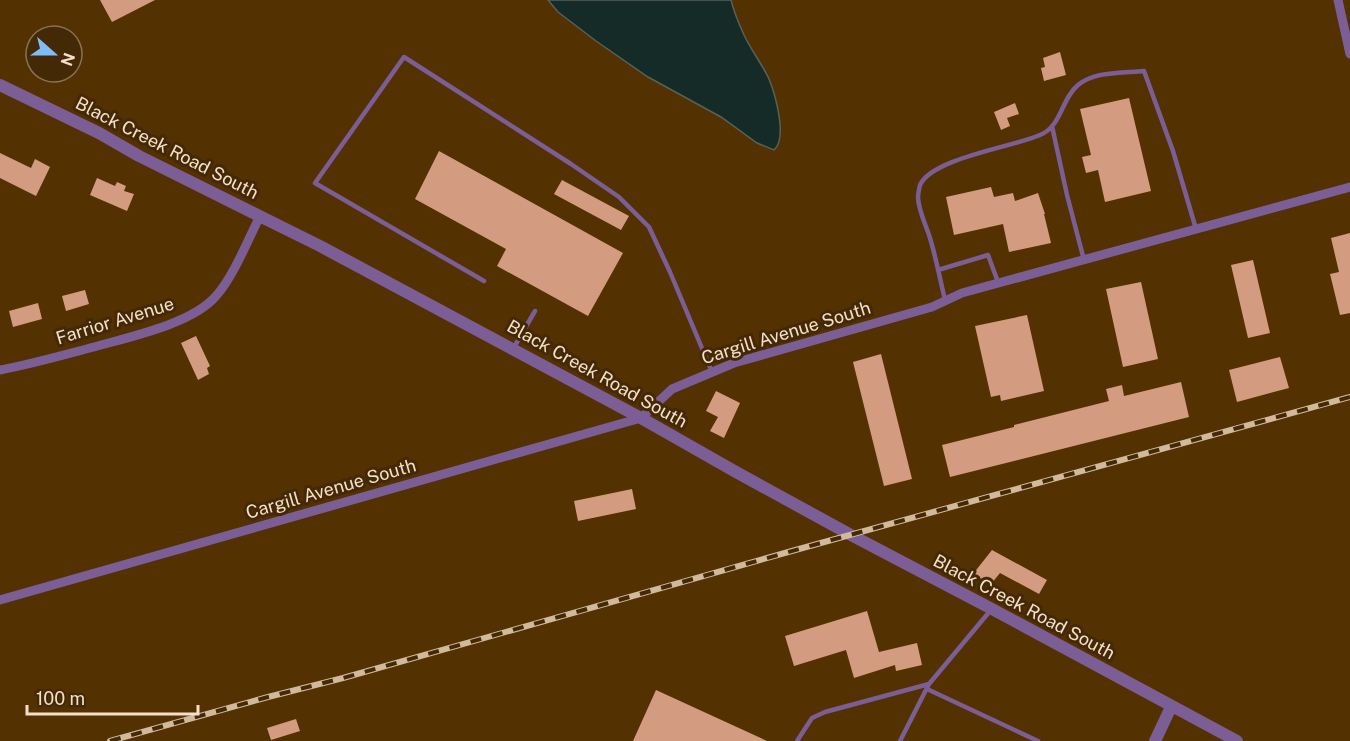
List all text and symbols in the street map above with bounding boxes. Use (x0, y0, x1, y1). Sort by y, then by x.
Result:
north arrow (24, 24, 84, 84)
text: N (56, 50, 79, 68)
street label: Black Creek Road South (72, 92, 262, 203)
street label: Farrior Avenue (53, 293, 176, 348)
street label: Cargill Avenue South (699, 297, 873, 368)
street label: Black Creek Road South (503, 315, 691, 432)
street label: Cargill Avenue South (243, 454, 418, 523)
street label: Black Creek Road South (930, 550, 1119, 663)
scale bar (27, 678, 198, 716)
text: 100 m (36, 688, 85, 709)

